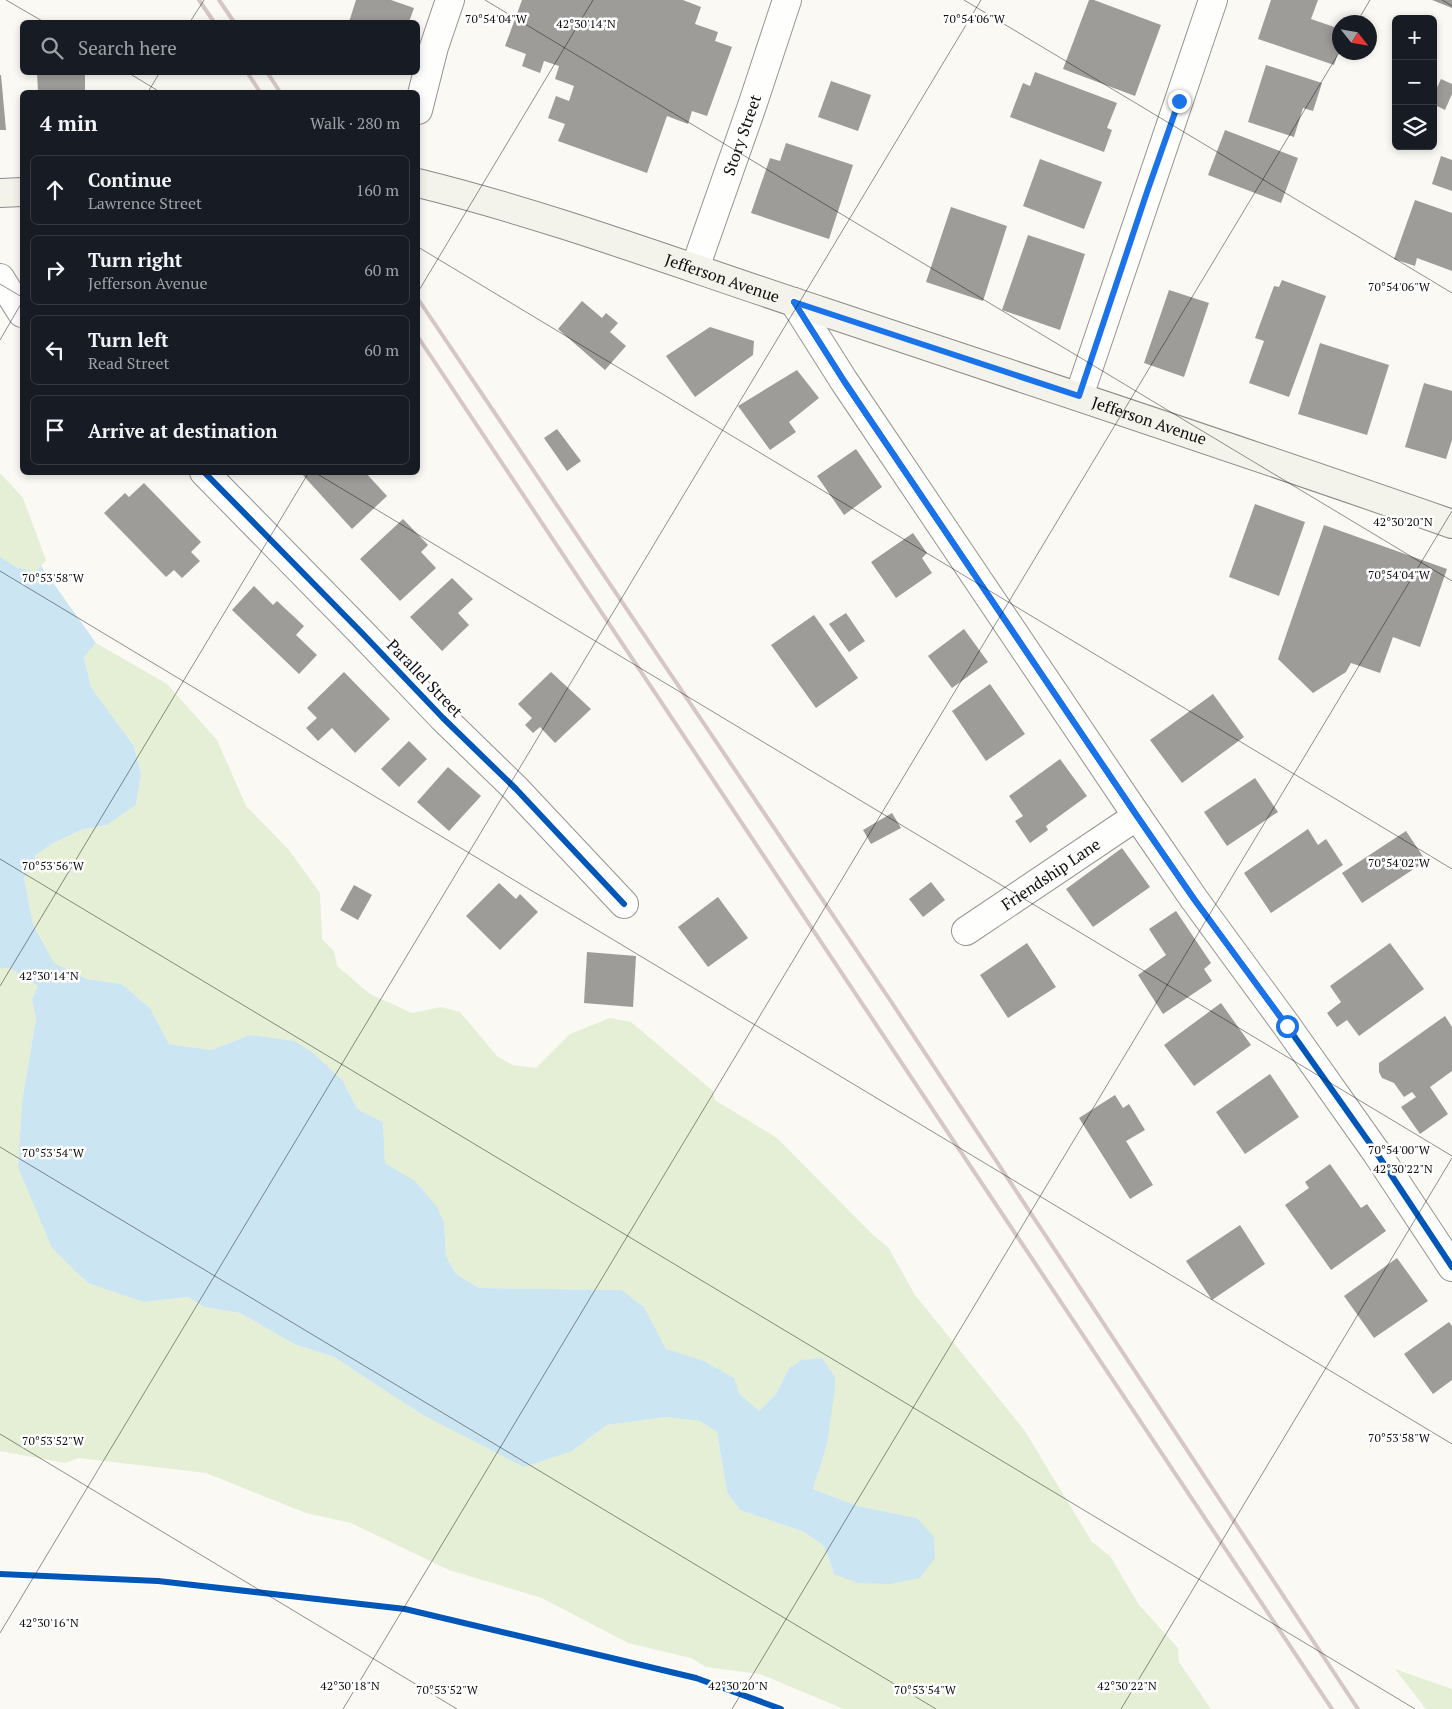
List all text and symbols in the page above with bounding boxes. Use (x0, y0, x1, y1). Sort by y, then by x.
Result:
text: 70°54'04"W (465, 11, 528, 26)
text: 70°54'06"W (943, 11, 1006, 26)
north arrow (1332, 15, 1377, 60)
map controls (1392, 15, 1437, 150)
button: + (1392, 15, 1437, 60)
text: 42°30'14"N (556, 16, 616, 31)
search box (20, 20, 420, 75)
icon: search (38, 34, 66, 62)
text: Search here (78, 35, 177, 60)
button: − (1392, 60, 1437, 105)
route end (1168, 90, 1191, 113)
street label: Story Street (717, 92, 766, 178)
button: layers (1392, 105, 1437, 150)
text: 4 min (40, 109, 97, 137)
text: Walk · 280 m (310, 112, 400, 134)
text: Continue (88, 167, 172, 192)
icon: ahead (41, 176, 69, 204)
text: 160 m (356, 179, 399, 201)
text: Lawrence Street (88, 192, 202, 214)
text: Turn right (88, 247, 182, 272)
street label: Jefferson Avenue (662, 248, 783, 308)
icon: right (41, 256, 69, 284)
text: 60 m (364, 259, 399, 281)
text: Jefferson Avenue (88, 272, 208, 294)
text: 70°54'06"W (1368, 279, 1431, 294)
text: Turn left (88, 327, 169, 352)
icon: left (41, 336, 69, 364)
text: 60 m (364, 339, 399, 361)
text: Read Street (88, 352, 169, 374)
street label: Jefferson Avenue (1089, 391, 1210, 450)
icon: arrive (41, 416, 69, 444)
text: Arrive at destination (88, 418, 277, 443)
text: 42°30'20"N (1373, 514, 1433, 529)
text: 70°54'04"W (1368, 567, 1431, 582)
text: 70°53'58"W (22, 570, 85, 585)
street label: Parallel Street (382, 634, 468, 722)
street label: Friendship Lane (997, 833, 1104, 915)
text: 70°54'02"W (1368, 855, 1431, 870)
text: 70°53'56"W (22, 858, 85, 873)
text: 42°30'14"N (19, 968, 79, 983)
route start (1276, 1015, 1299, 1038)
text: 70°54'00"W (1368, 1142, 1431, 1157)
text: 70°53'54"W (22, 1145, 85, 1160)
text: 42°30'22"N (1373, 1161, 1433, 1176)
text: 70°53'58"W (1368, 1430, 1431, 1445)
text: 70°53'52"W (22, 1433, 85, 1448)
text: 42°30'16"N (19, 1615, 79, 1630)
text: 42°30'18"N (320, 1678, 380, 1693)
text: 42°30'20"N (708, 1678, 768, 1693)
text: 42°30'22"N (1097, 1678, 1157, 1693)
text: 70°53'52"W (416, 1682, 479, 1697)
text: 70°53'54"W (894, 1682, 957, 1697)

